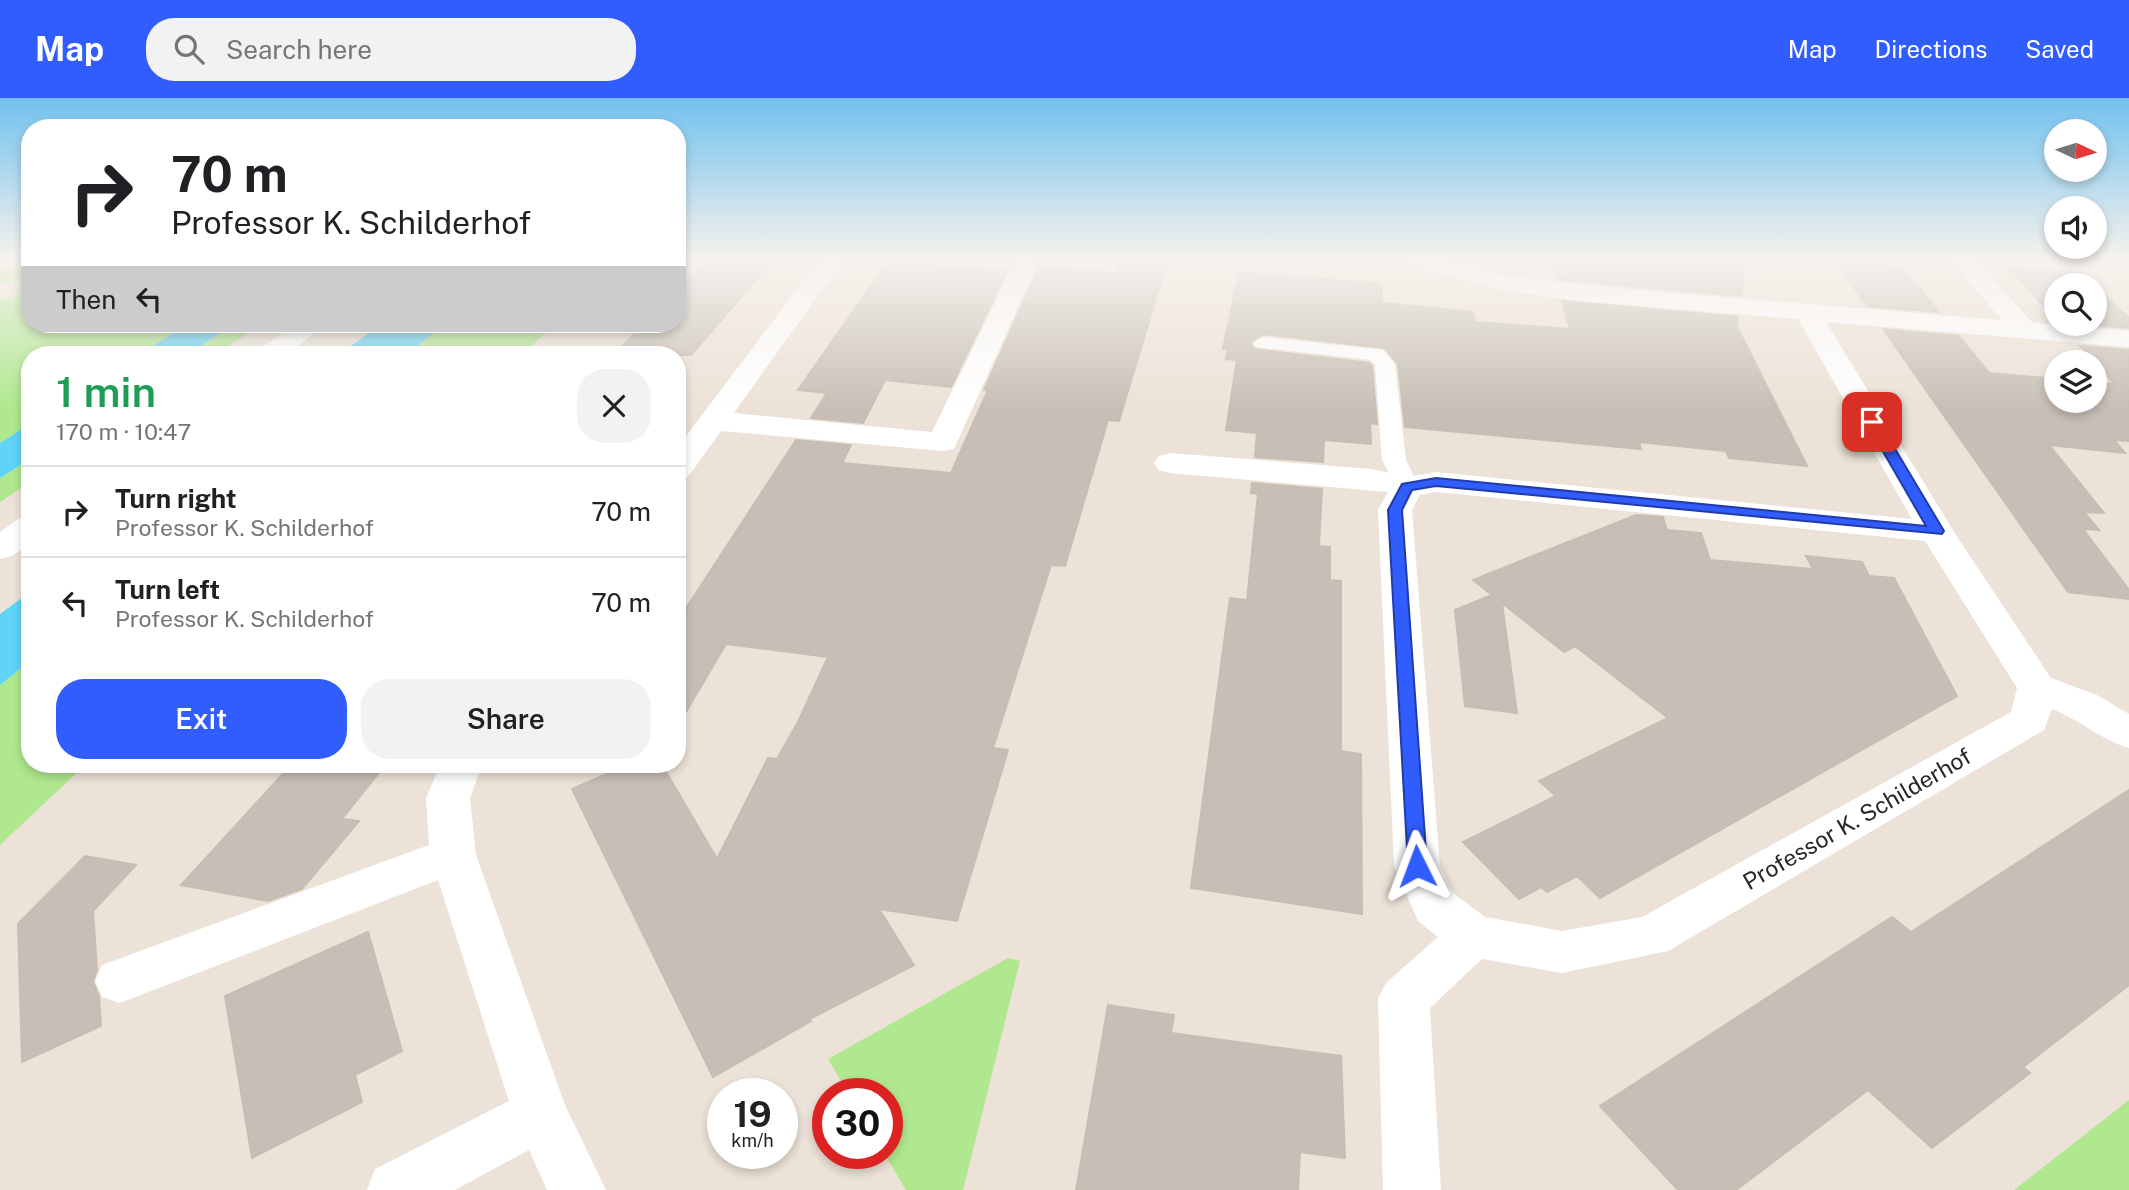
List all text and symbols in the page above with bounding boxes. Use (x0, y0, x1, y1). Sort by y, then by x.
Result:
search box (146, 18, 636, 81)
text: Map (35, 30, 104, 68)
icon: search (170, 30, 208, 68)
text: Search here (226, 34, 372, 65)
text: Map (1788, 35, 1837, 63)
text: Directions (1875, 35, 1987, 63)
text: Saved (2025, 35, 2094, 63)
north arrow (2044, 119, 2107, 182)
map controls (2044, 119, 2107, 413)
text: 70 m (171, 145, 288, 203)
icon: right (56, 147, 147, 238)
button: sound (2044, 196, 2107, 259)
text: Professor K. Schilderhof (171, 204, 531, 241)
button: search (2044, 273, 2107, 336)
icon: left (130, 280, 168, 318)
text: Then (56, 284, 116, 315)
button: layers (2044, 350, 2107, 413)
text: 1 min (56, 367, 156, 416)
button: close (577, 369, 651, 443)
pin (1842, 392, 1902, 452)
icon: arrive (1853, 403, 1891, 441)
text: 170 m · 10:47 (56, 418, 191, 445)
text: Turn right (115, 483, 237, 514)
icon: right (56, 493, 94, 531)
text: 70 m (591, 496, 651, 527)
text: Professor K. Schilderhof (115, 514, 374, 541)
text: Turn left (115, 574, 220, 605)
icon: left (56, 584, 94, 622)
text: 70 m (591, 587, 651, 618)
text: Professor K. Schilderhof (115, 605, 374, 632)
button: Exit (56, 679, 347, 759)
button: Share (361, 679, 651, 759)
street label: Professor K. Schilderhof (1738, 742, 1976, 895)
position arrow (1380, 829, 1454, 903)
speed limit sign: 30 (812, 1078, 903, 1169)
text: 19 (733, 1094, 772, 1135)
text: km/h (731, 1130, 774, 1151)

